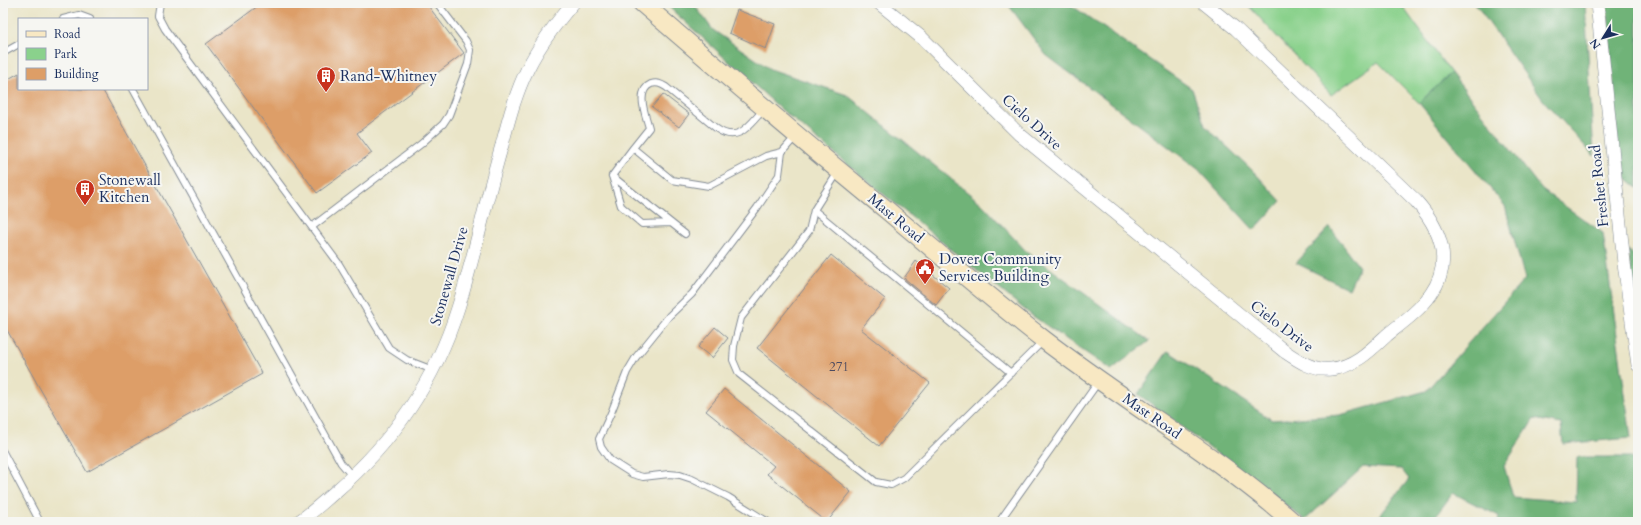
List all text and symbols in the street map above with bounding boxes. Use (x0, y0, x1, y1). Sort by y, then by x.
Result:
legend (18, 18, 148, 90)
north arrow (1583, 18, 1623, 58)
text: Road (54, 26, 81, 42)
text: N (1586, 35, 1604, 52)
text: Park (54, 46, 78, 62)
building icon: Rand-Whitney (315, 65, 337, 93)
text: Building (54, 66, 99, 82)
place label: Rand-Whitney (340, 66, 437, 86)
street label: Cielo Drive (998, 90, 1067, 155)
street label: Freshet Road (1585, 144, 1613, 228)
place label: Stonewall Kitchen (99, 170, 161, 207)
building icon: Stonewall Kitchen (74, 178, 96, 206)
street label: Mast Road (864, 189, 928, 247)
street label: Stonewall Drive (425, 224, 473, 328)
place label: Dover Community Services Building (939, 249, 1062, 286)
public building icon: Dover Community Services Building (914, 257, 936, 285)
street label: Cielo Drive (1246, 296, 1318, 357)
house number: 271 (829, 358, 849, 376)
street label: Mast Road (1119, 388, 1185, 444)

